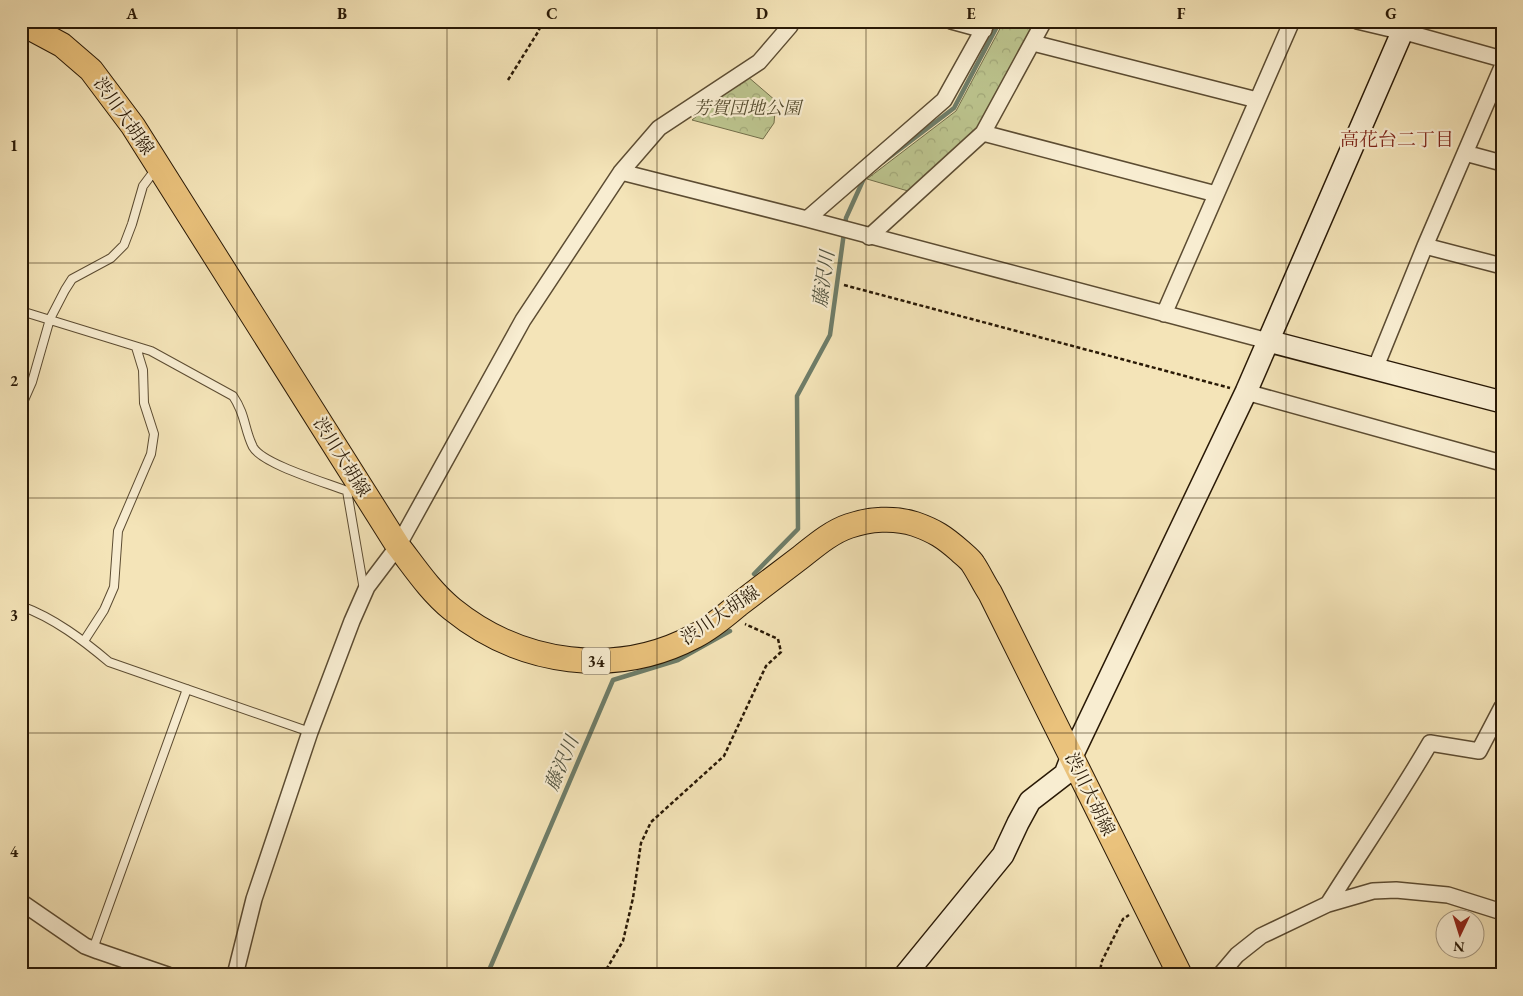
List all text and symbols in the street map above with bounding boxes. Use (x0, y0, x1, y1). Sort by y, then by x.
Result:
text: A (125, 3, 138, 24)
text: B (337, 3, 347, 24)
text: C (546, 3, 558, 24)
text: D (756, 3, 768, 24)
text: E (966, 3, 976, 24)
text: F (1177, 3, 1186, 24)
text: G (1385, 3, 1397, 24)
street label: 渋川大胡線 (89, 72, 160, 159)
park label: 芳賀団地公園 (693, 96, 804, 119)
district label: 高花台二丁目 (1340, 127, 1454, 152)
text: 1 (10, 135, 18, 156)
water label: 藤沢川 (807, 247, 840, 309)
text: 2 (10, 370, 19, 391)
street label: 渋川大胡線 (309, 412, 376, 501)
street label: 渋川大胡線 (676, 580, 763, 649)
text: 3 (10, 605, 18, 626)
road number: 34 (582, 648, 610, 674)
water label: 藤沢川 (539, 730, 585, 794)
street label: 渋川大胡線 (1060, 748, 1121, 839)
text: 4 (10, 841, 19, 862)
north arrow (1436, 908, 1486, 958)
text: N (1452, 938, 1465, 956)

